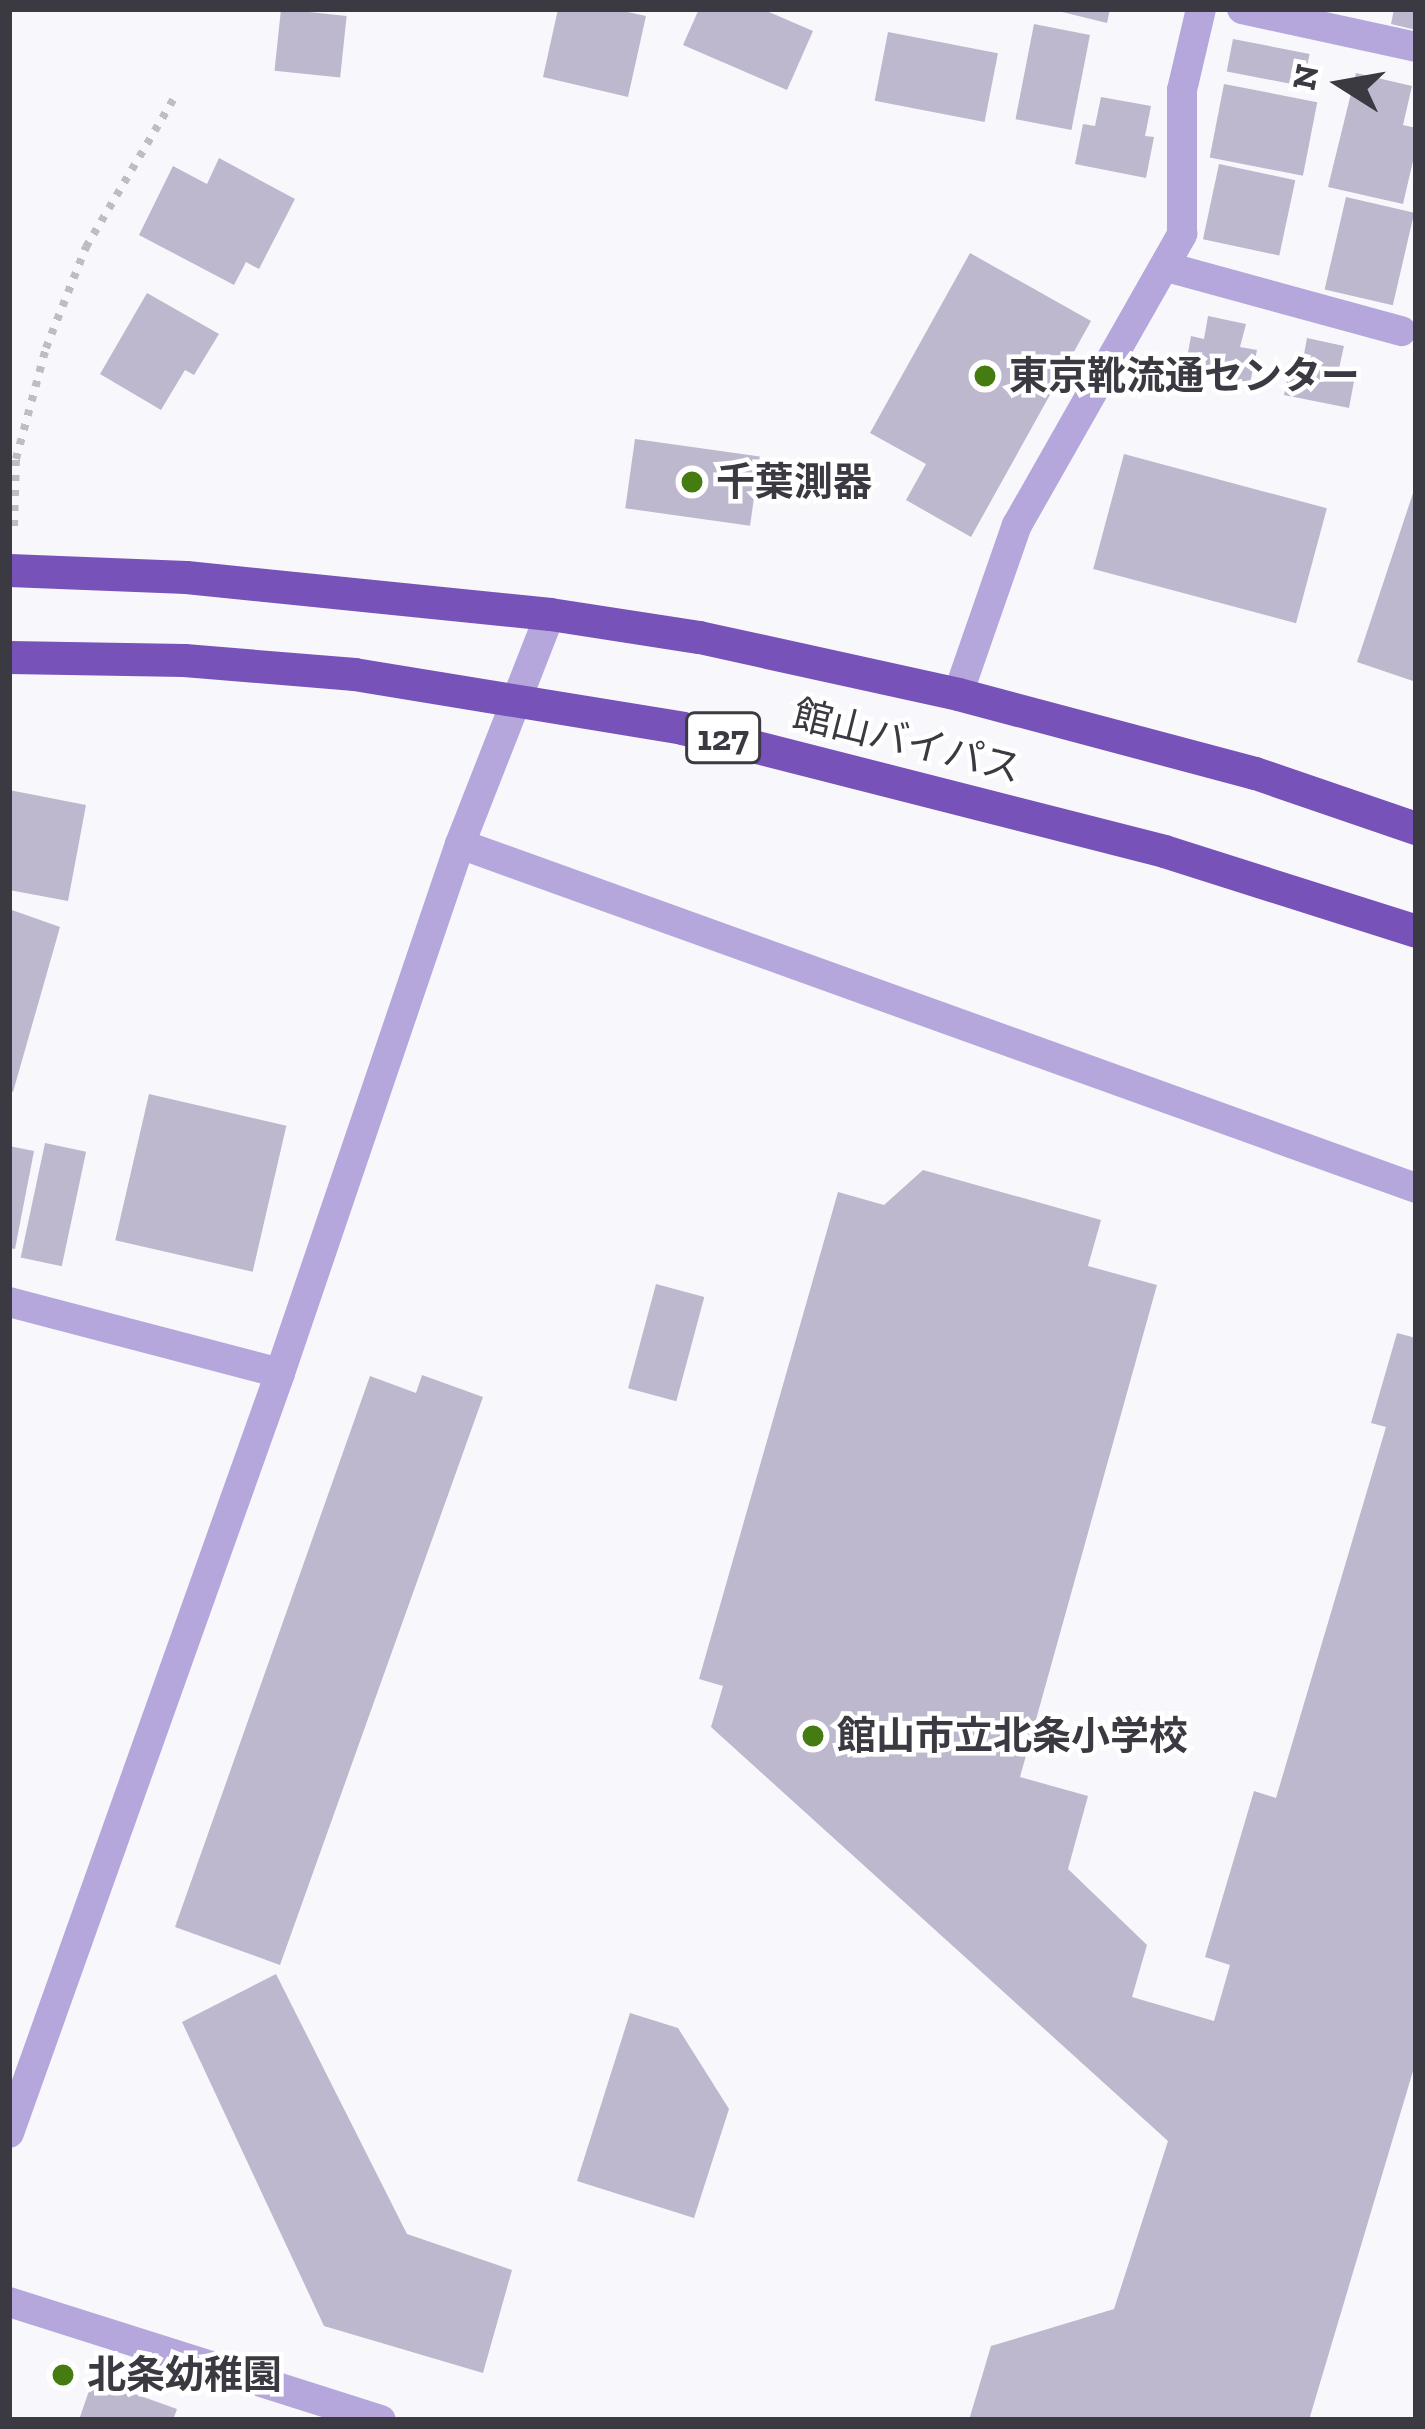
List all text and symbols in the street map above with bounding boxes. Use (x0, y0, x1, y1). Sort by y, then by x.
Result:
north arrow (1281, 24, 1401, 144)
text: N (1284, 61, 1327, 93)
place label: 東京靴流通センター (1009, 353, 1360, 399)
marker: 東京靴流通センター (972, 363, 998, 389)
place label: 千葉測器 (716, 459, 872, 505)
marker: 千葉測器 (679, 469, 705, 495)
street label: 館山バイパス (788, 691, 1026, 793)
road number: 127 (684, 708, 762, 768)
place label: 館山市立北条小学校 (837, 1713, 1188, 1759)
marker: 館山市立北条小学校 (800, 1723, 826, 1749)
place label: 北条幼稚園 (87, 2352, 282, 2398)
marker: 北条幼稚園 (50, 2362, 76, 2388)

